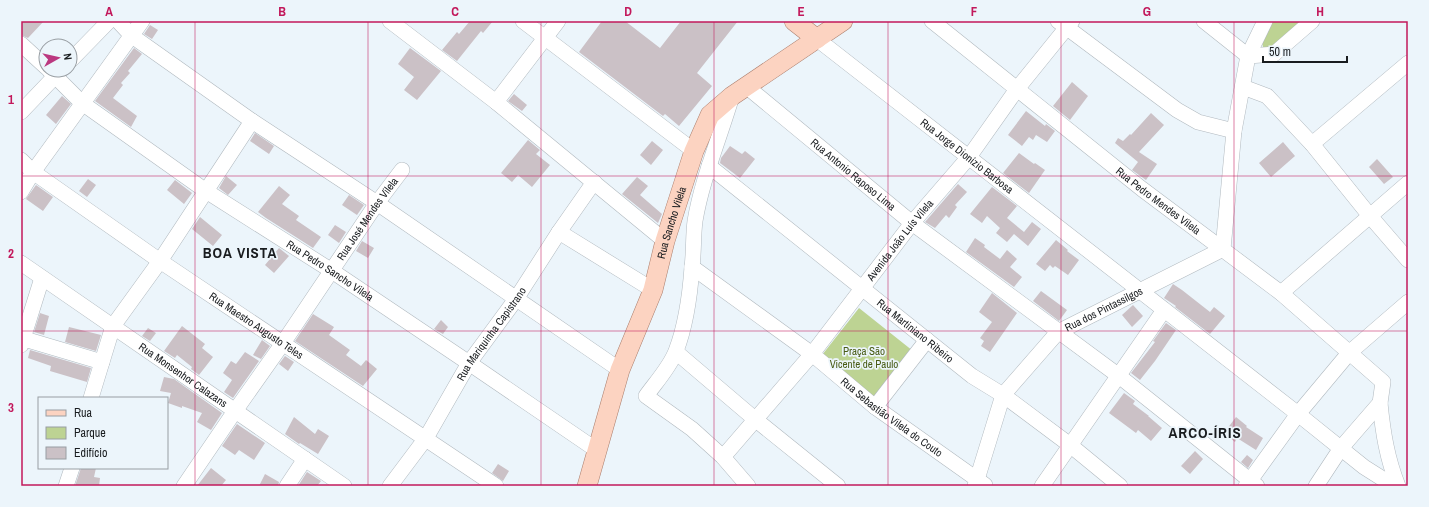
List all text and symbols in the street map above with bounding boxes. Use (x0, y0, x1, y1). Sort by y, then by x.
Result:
text: A (105, 3, 113, 20)
text: B (278, 3, 286, 20)
text: C (451, 3, 459, 20)
text: D (624, 3, 632, 20)
text: E (797, 3, 805, 20)
text: F (971, 3, 978, 20)
text: G (1143, 3, 1151, 20)
text: H (1316, 3, 1324, 20)
north arrow (38, 38, 78, 78)
scale bar (1263, 38, 1347, 64)
text: 50 m (1269, 44, 1291, 60)
text: N (61, 52, 75, 61)
text: 1 (8, 91, 14, 108)
street label: Rua Jorge Dionízio Barbosa (918, 115, 1016, 196)
street label: Rua Antonio Raposo Lima (808, 135, 899, 214)
street label: Rua Pedro Mendes Vilela (1113, 164, 1203, 237)
street label: Rua José Mendes Vilela (334, 175, 401, 263)
street label: Rua Sancho Vilela (654, 185, 689, 260)
street label: Avenida João Luís Vilela (863, 197, 936, 284)
street label: Rua Pedro Sancho Vilela (284, 237, 376, 304)
district label: BOA VISTA (203, 242, 277, 263)
text: 2 (8, 245, 14, 262)
street label: Rua dos Pintassilgos (1062, 283, 1145, 334)
street label: Rua Mariquinha Capistrano (453, 284, 529, 383)
street label: Rua Maestro Augusto Teles (207, 289, 307, 362)
street label: Rua Martiniano Ribeiro (874, 296, 957, 366)
street label: Rua Monsenhor Calazans (136, 339, 231, 411)
park label: Praça São Vicente de Paulo (830, 344, 898, 371)
street label: Rua Sebastião Vilela do Couto (838, 374, 946, 460)
legend (38, 397, 168, 469)
text: 3 (8, 399, 14, 416)
text: Rua (74, 405, 93, 421)
district label: ARCO-ÍRIS (1168, 422, 1242, 443)
text: Parque (74, 425, 106, 441)
text: Edifício (74, 445, 107, 461)

